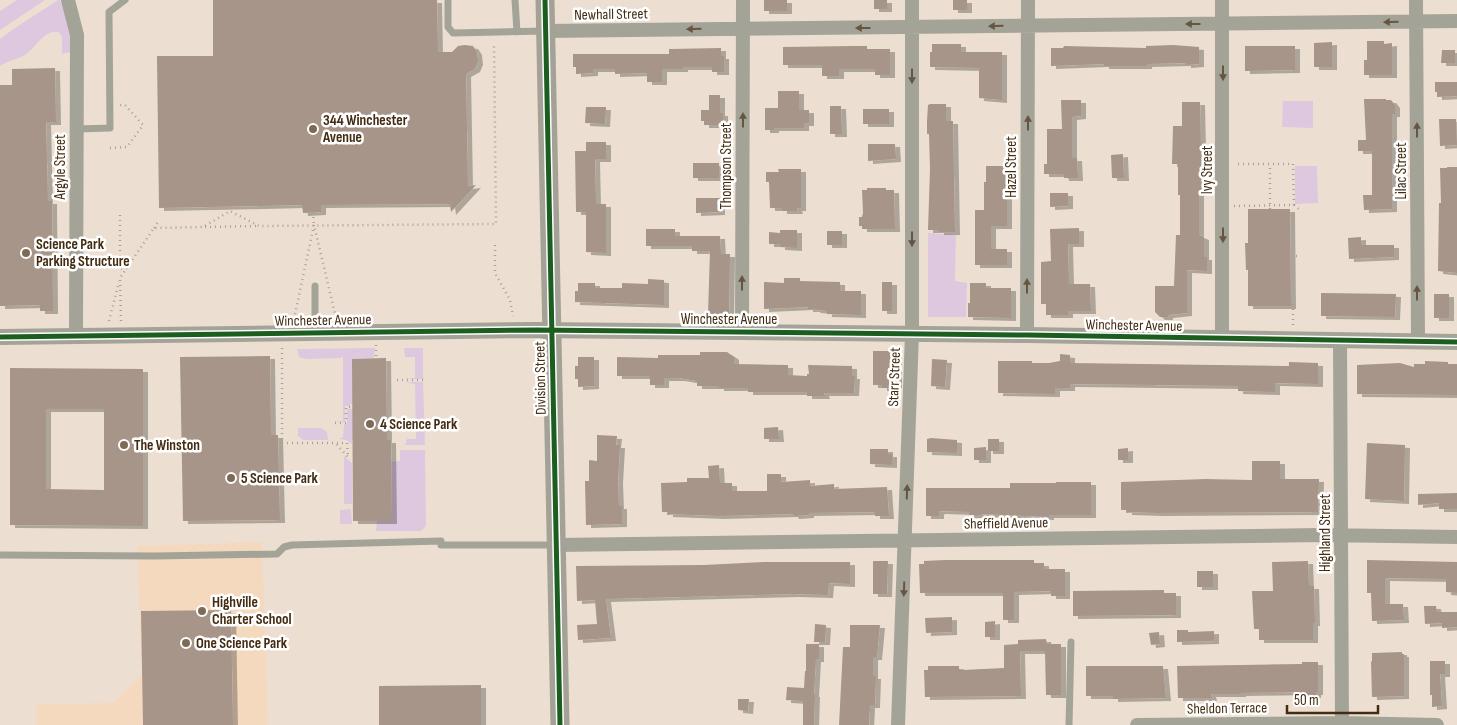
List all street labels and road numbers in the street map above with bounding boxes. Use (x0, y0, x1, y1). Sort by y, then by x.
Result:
street label: Newhall Street (574, 4, 649, 25)
street label: Thompson Street (717, 122, 736, 209)
street label: Argyle Street (51, 134, 70, 201)
street label: Hazel Street (1002, 136, 1021, 198)
street label: Lilac Street (1392, 142, 1411, 199)
street label: Ivy Street (1198, 145, 1217, 194)
street label: Winchester Avenue (275, 310, 372, 331)
street label: Winchester Avenue (681, 310, 777, 329)
street label: Winchester Avenue (1085, 315, 1182, 336)
street label: Division Street (530, 341, 551, 415)
street label: Starr Street (884, 347, 905, 407)
street label: Highland Street (1316, 494, 1335, 572)
street label: Sheffield Avenue (964, 513, 1048, 534)
street label: Sheldon Terrace (1187, 698, 1267, 719)

